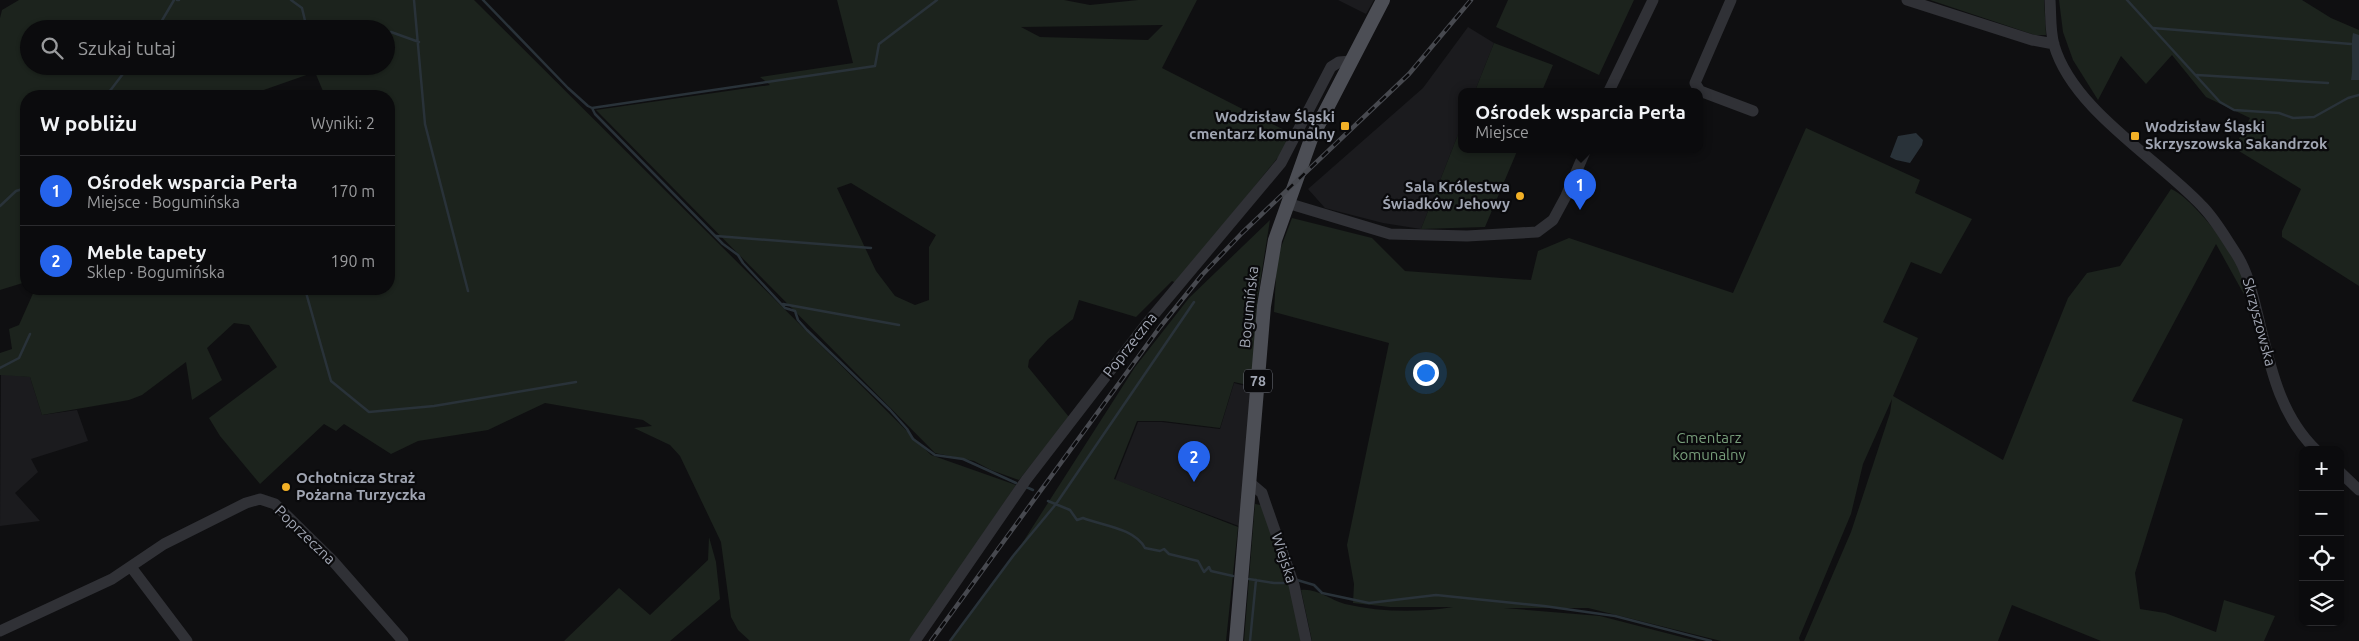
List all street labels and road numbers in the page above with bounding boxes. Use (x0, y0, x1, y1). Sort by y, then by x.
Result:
street label: Bogumińska (1236, 265, 1261, 349)
street label: Skrzyszowska (2240, 276, 2279, 368)
street label: Poprzeczna (1099, 309, 1160, 380)
road number: 78 (1244, 370, 1272, 392)
street label: Poprzeczna (272, 502, 339, 568)
street label: Wiejska (1268, 531, 1301, 585)

